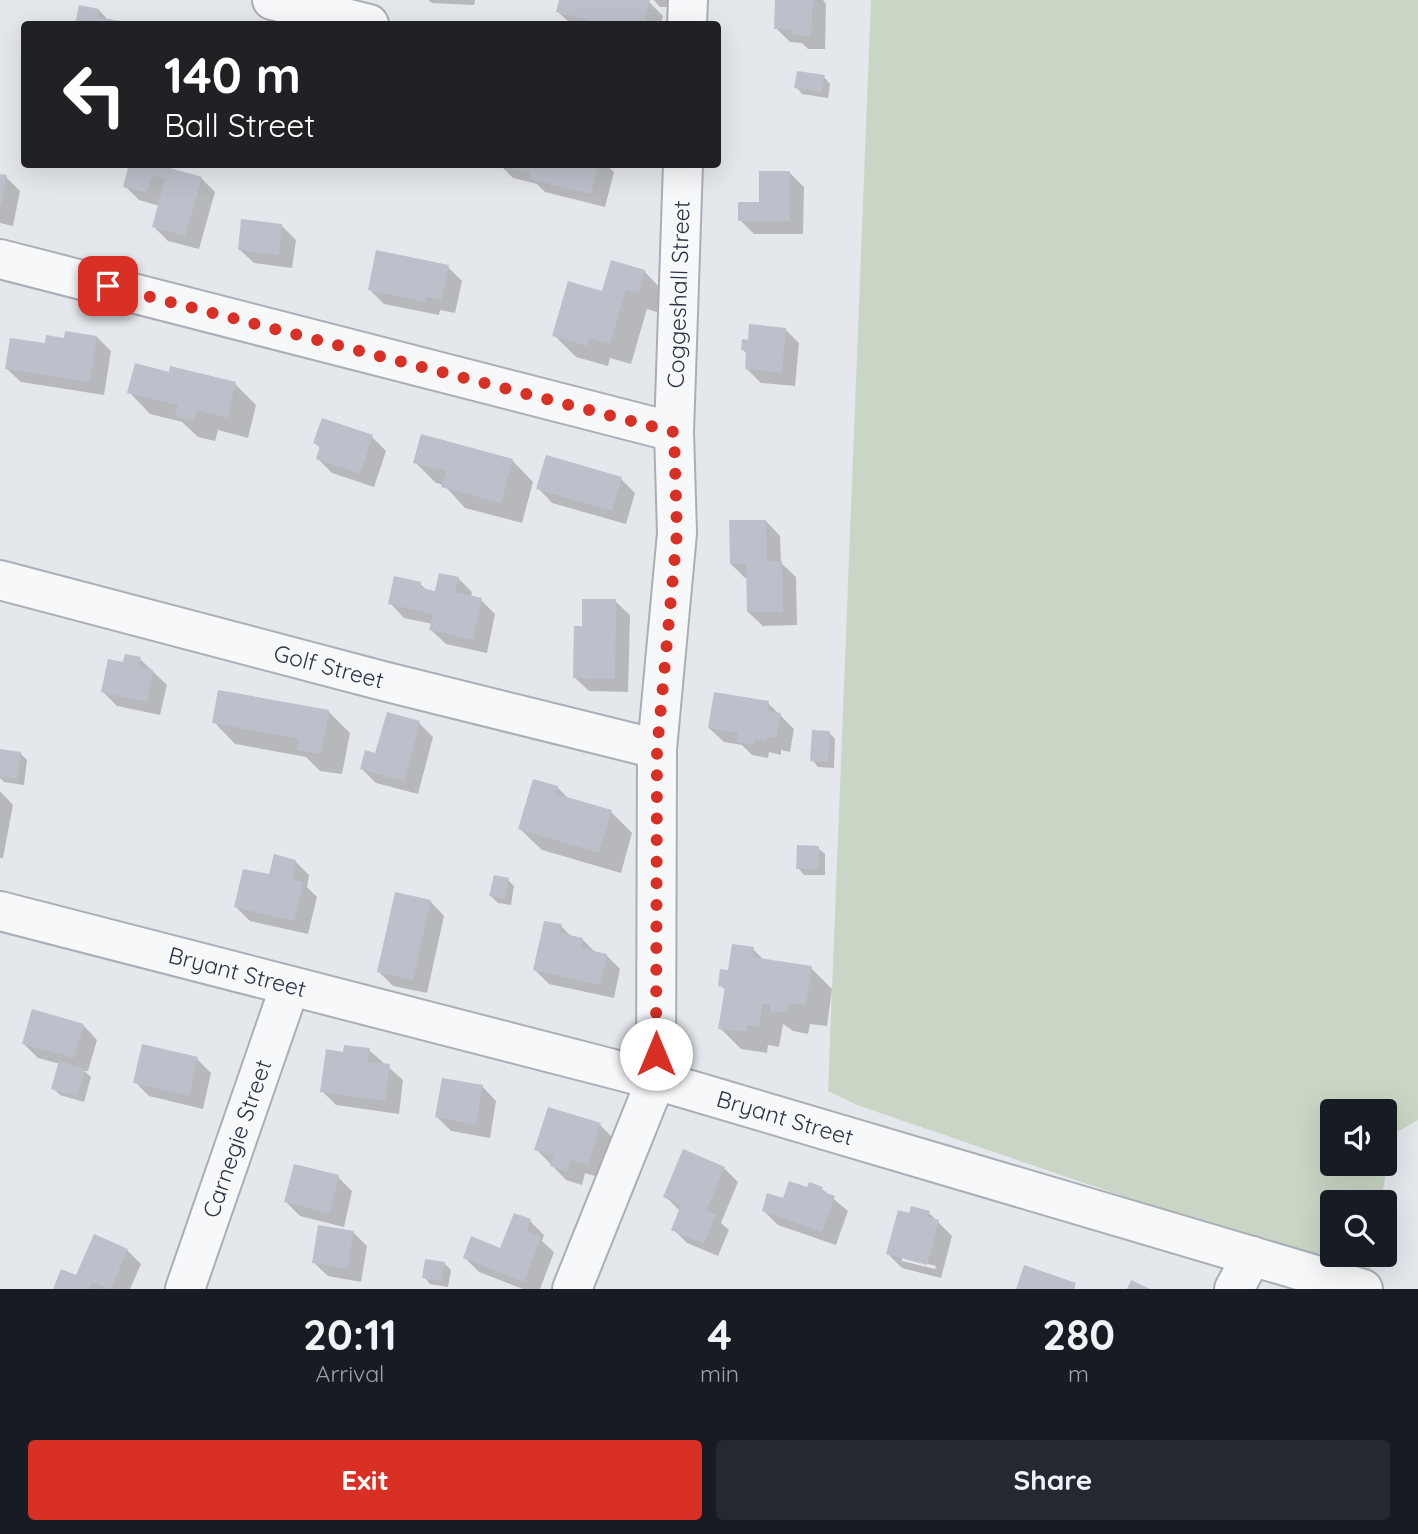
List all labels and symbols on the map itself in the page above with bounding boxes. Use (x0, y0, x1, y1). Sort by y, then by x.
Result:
street label: Coggeshall Street (660, 200, 696, 389)
pin (78, 256, 138, 316)
street label: Golf Street (271, 638, 387, 695)
street label: Bryant Street (165, 940, 310, 1003)
position arrow (619, 1017, 693, 1091)
street label: Carnegie Street (196, 1055, 277, 1222)
street label: Bryant Street (713, 1084, 857, 1152)

